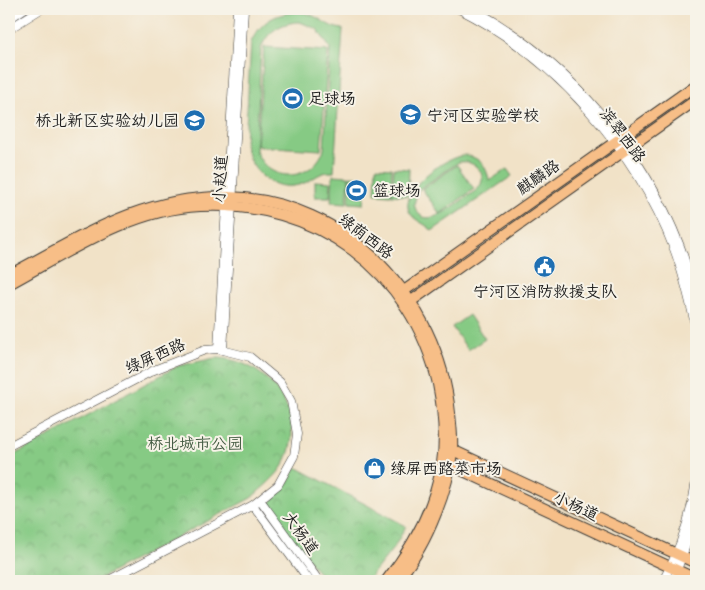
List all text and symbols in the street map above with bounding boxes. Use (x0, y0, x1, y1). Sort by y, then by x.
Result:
place label: 足球场 (308, 84, 356, 113)
sports icon: 足球场 (280, 86, 304, 110)
place label: 宁河区实验学校 (427, 101, 539, 130)
street label: 滨翠西路 (592, 101, 654, 169)
school or university icon: 宁河区实验学校 (399, 103, 423, 127)
place label: 桥北新区实验幼儿园 (35, 106, 179, 135)
school or university icon: 桥北新区实验幼儿园 (183, 108, 207, 132)
street label: 麒麟路 (510, 151, 566, 203)
street label: 小赵道 (204, 154, 236, 204)
place label: 篮球场 (373, 176, 421, 205)
sports icon: 篮球场 (345, 178, 369, 202)
street label: 绿荫西路 (332, 205, 400, 267)
public building icon: 宁河区消防救援支队 (533, 255, 557, 279)
place label: 宁河区消防救援支队 (473, 277, 617, 306)
street label: 绿屏西路 (120, 330, 190, 382)
park label: 桥北城市公园 (147, 429, 243, 458)
place label: 绿屏西路菜市场 (390, 454, 502, 483)
shop icon: 绿屏西路菜市场 (362, 456, 386, 480)
street label: 小杨道 (548, 483, 604, 529)
street label: 大杨道 (275, 505, 327, 561)

